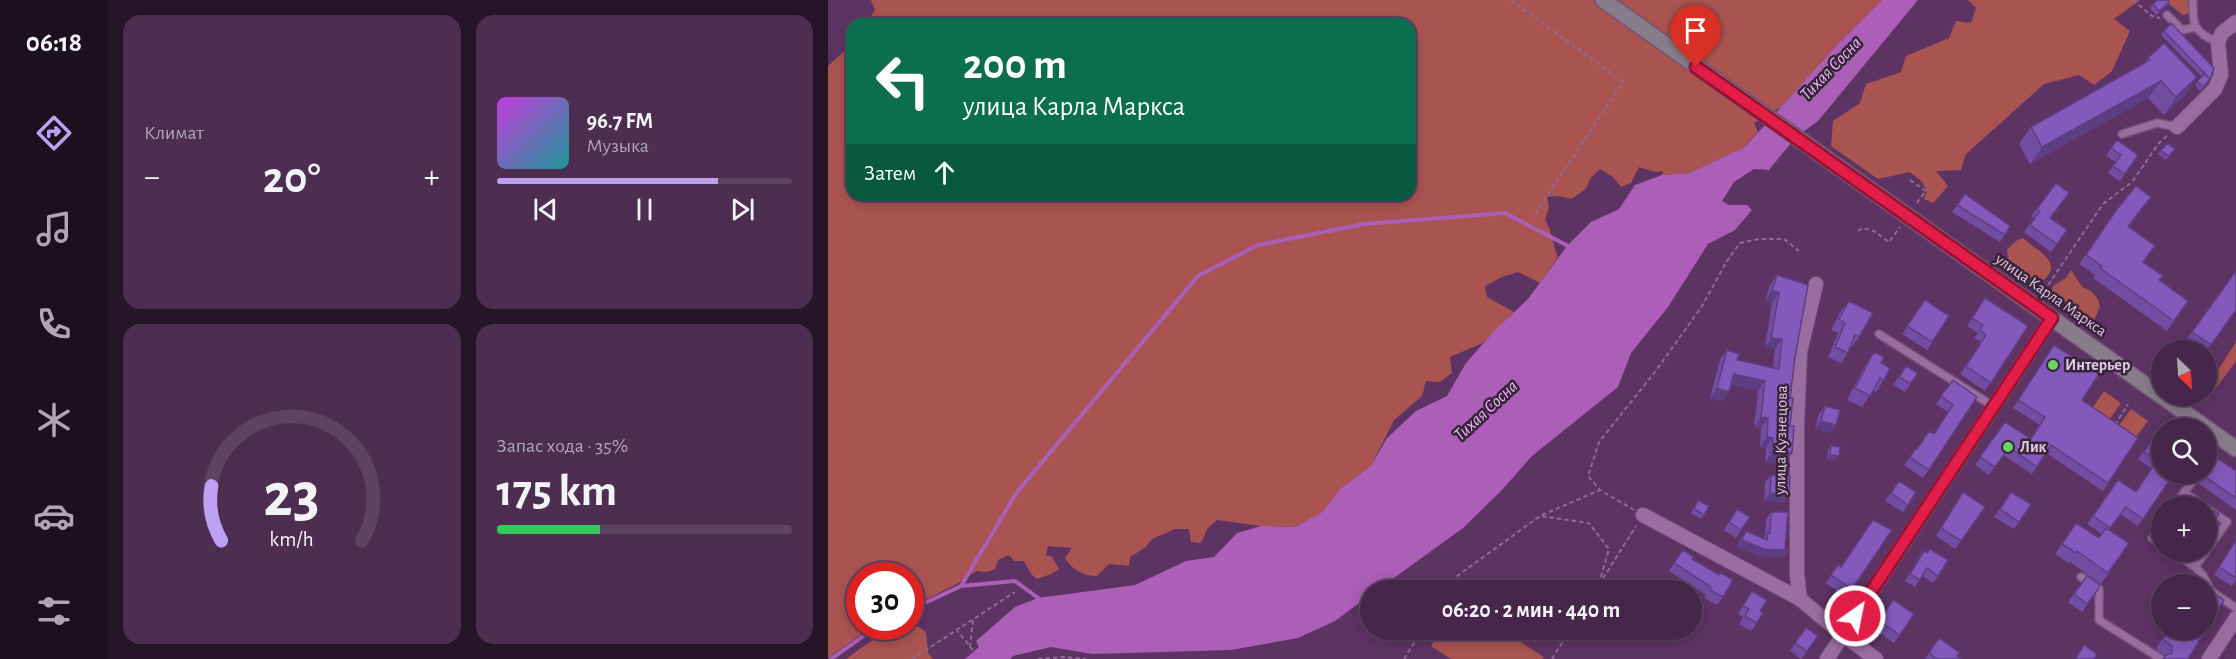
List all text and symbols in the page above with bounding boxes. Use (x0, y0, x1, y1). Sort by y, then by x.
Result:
pin (1670, 5, 1721, 67)
icon: arrive (1679, 14, 1712, 47)
text: 06:18 (26, 29, 82, 56)
water label: Тихая Сосна (1797, 34, 1865, 104)
icon: left (864, 42, 942, 120)
text: 200 m (963, 44, 1067, 86)
text: улица Карла Маркса (963, 93, 1185, 120)
text: 96.7 FM (587, 110, 653, 132)
icon: directions (33, 112, 75, 154)
text: Климат (144, 123, 204, 143)
text: Музыка (587, 136, 649, 156)
text: 20° (263, 156, 321, 201)
icon: ahead (928, 156, 961, 189)
text: − (144, 161, 160, 194)
text: + (424, 161, 439, 194)
text: Затем (864, 162, 916, 184)
icon: previous (529, 193, 562, 226)
icon: pause (628, 193, 661, 226)
icon: next (726, 193, 759, 226)
icon: music (33, 208, 75, 250)
street label: улица Карла Маркса (1991, 250, 2109, 340)
icon: phone (33, 303, 75, 345)
north arrow (2151, 340, 2217, 406)
map controls (2151, 340, 2217, 640)
place label: Интерьер (2065, 357, 2130, 373)
marker: Интерьер (2046, 358, 2060, 372)
water label: Тихая Сосна (1451, 377, 1521, 445)
street label: улица Кузнецова (1772, 385, 1791, 496)
icon: climate (33, 399, 75, 441)
button: search (2151, 418, 2217, 484)
text: Запас хода · 35% (497, 436, 628, 456)
place label: Лик (2020, 439, 2047, 455)
marker: Лик (2001, 440, 2015, 454)
text: 23 (264, 465, 320, 527)
text: 175 km (497, 469, 617, 514)
icon: car (33, 495, 75, 537)
button: + (2151, 496, 2217, 562)
text: km/h (270, 529, 314, 550)
speed limit sign: 30 (846, 562, 924, 640)
button: − (2151, 574, 2217, 640)
position arrow (1823, 584, 1887, 648)
icon: filters (33, 590, 75, 632)
text: 06:20 · 2 мин · 440 m (1442, 599, 1620, 621)

